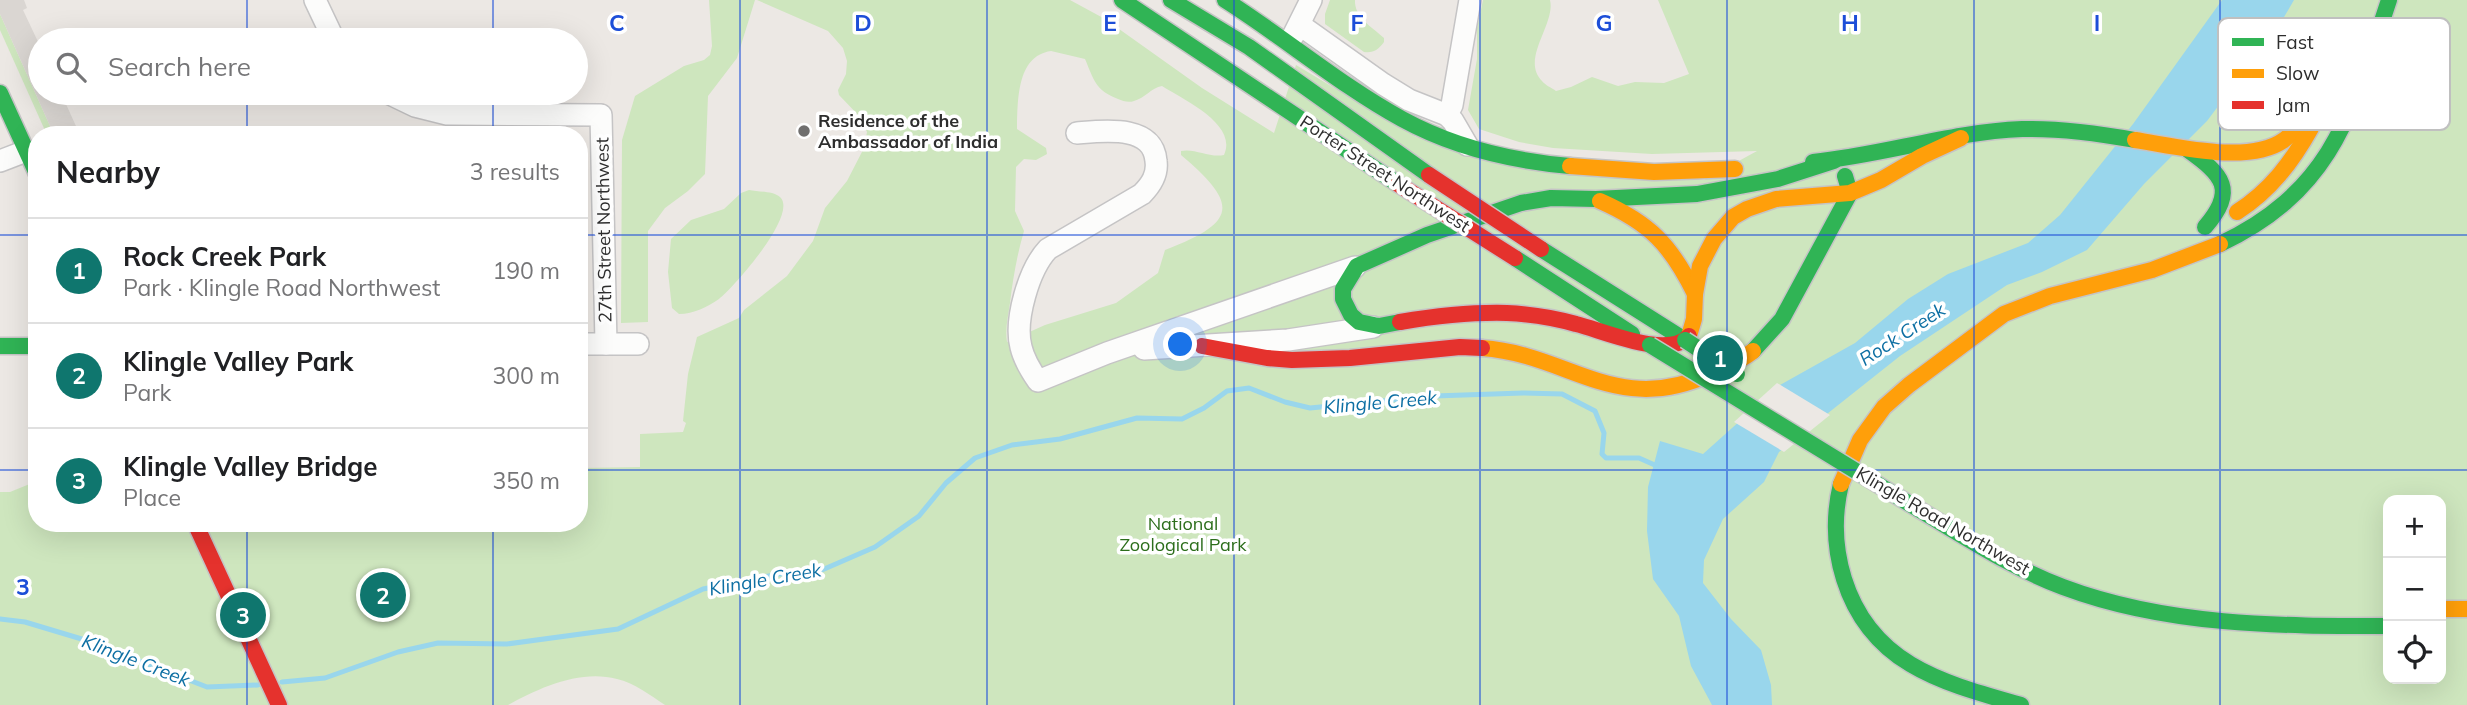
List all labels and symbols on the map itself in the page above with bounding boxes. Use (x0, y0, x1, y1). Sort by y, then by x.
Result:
text: C (609, 8, 625, 37)
text: D (854, 8, 872, 37)
text: E (1103, 8, 1117, 37)
text: F (1350, 8, 1364, 37)
text: G (1595, 8, 1613, 37)
text: H (1841, 8, 1859, 37)
text: I (2094, 8, 2100, 37)
legend (2218, 18, 2450, 130)
text: Fast (2276, 30, 2314, 54)
text: Slow (2276, 61, 2320, 85)
text: Jam (2276, 93, 2310, 117)
place label: Residence of the Ambassador of India (818, 109, 998, 153)
street label: Porter Street Northwest (1296, 110, 1475, 237)
marker: Residence of the Ambassador of India (796, 123, 812, 139)
street label: 27th Street Northwest (590, 137, 617, 323)
water label: Rock Creek (1854, 297, 1951, 371)
your location (1163, 327, 1197, 361)
pin: 1 (1697, 332, 1743, 384)
water label: Klingle Creek (1322, 385, 1439, 419)
street label: Klingle Road Northwest (1852, 461, 2034, 580)
park label: National Zoological Park (1119, 512, 1247, 556)
water label: Klingle Creek (707, 557, 824, 601)
pin: 2 (360, 569, 406, 621)
text: 3 (16, 572, 30, 601)
pin: 3 (220, 589, 266, 641)
water label: Klingle Creek (79, 628, 195, 692)

